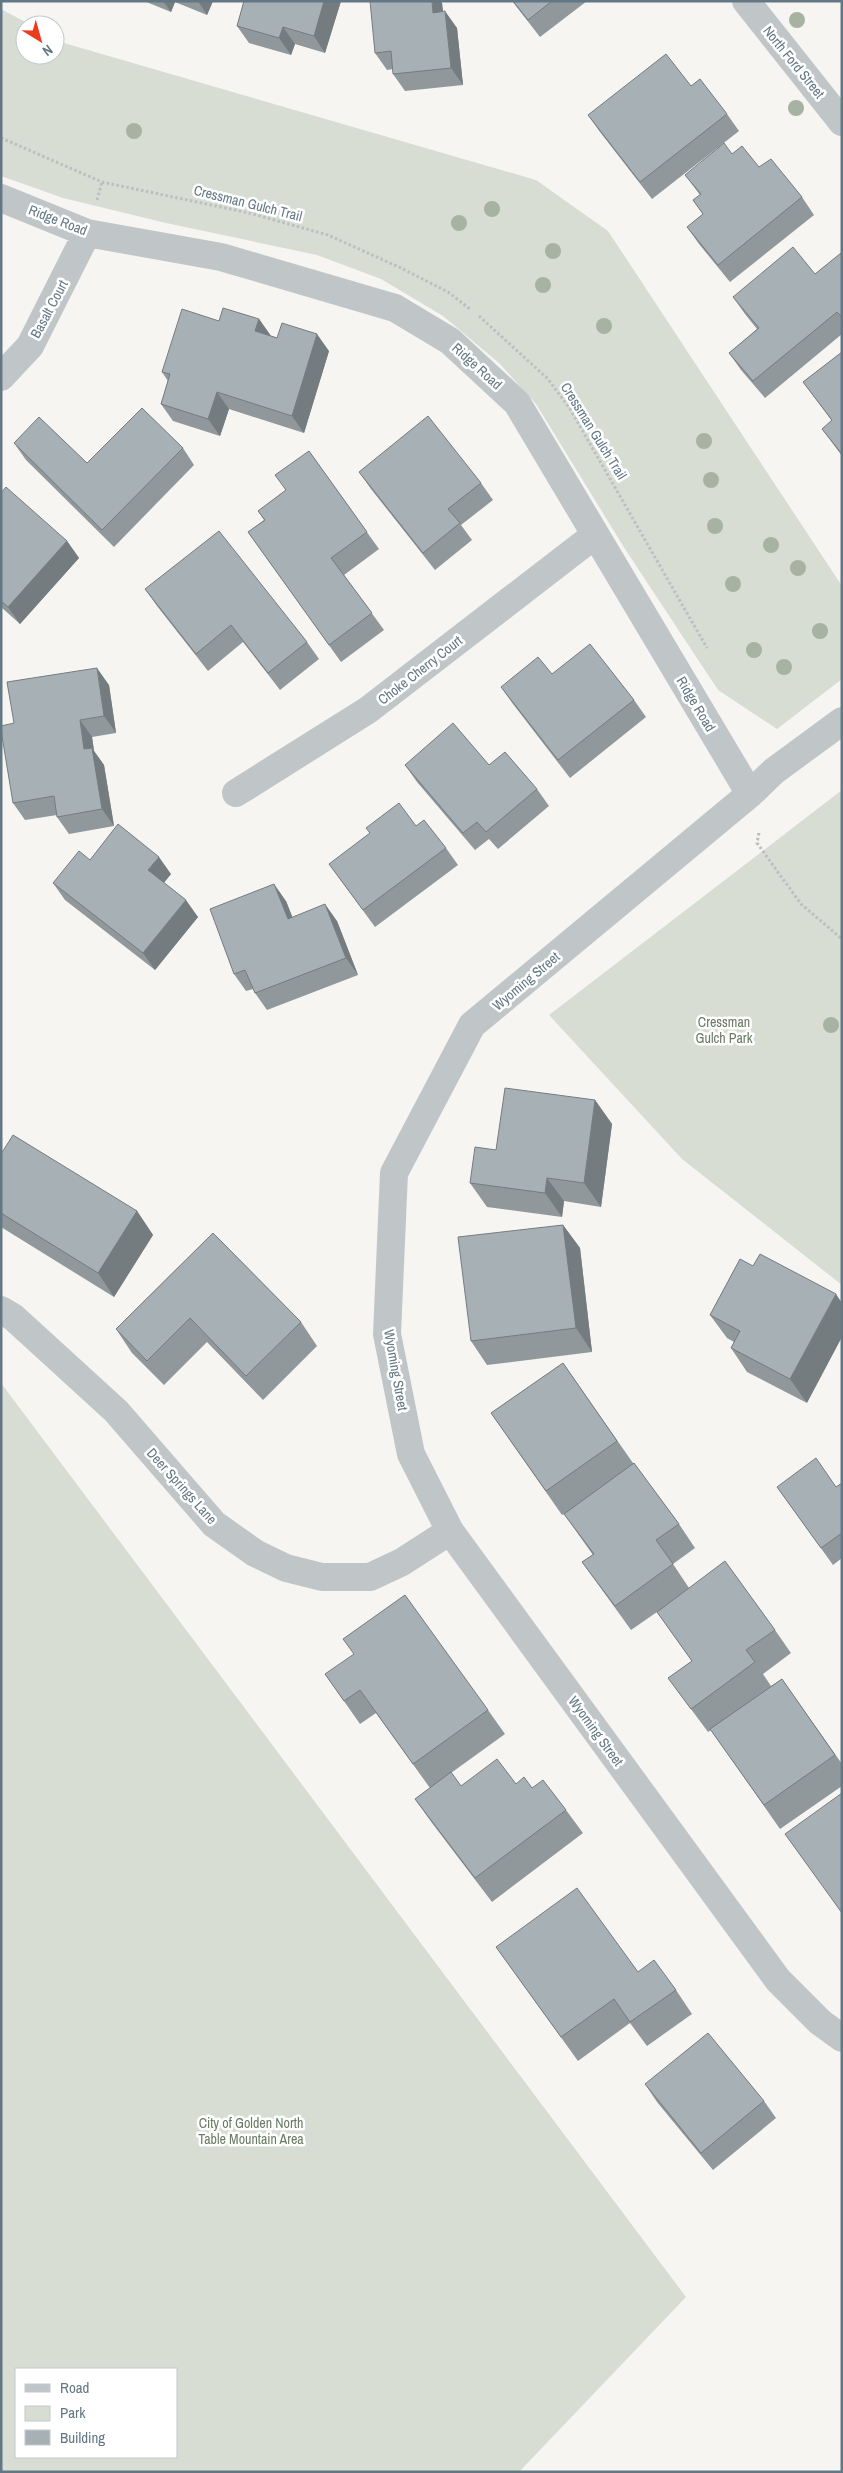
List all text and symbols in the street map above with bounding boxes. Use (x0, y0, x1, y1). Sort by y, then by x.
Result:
north arrow (15, 15, 65, 65)
street label: North Ford Street (759, 22, 829, 102)
text: N (39, 41, 57, 60)
street label: Cressman Gulch Trail (192, 181, 304, 225)
street label: Ridge Road (26, 201, 90, 239)
street label: Basalt Court (26, 277, 72, 341)
street label: Ridge Road (448, 339, 506, 393)
street label: Cressman Gulch Trail (557, 379, 631, 483)
street label: Choke Cherry Court (374, 631, 466, 709)
street label: Ridge Road (673, 673, 719, 735)
street label: Wyoming Street (489, 948, 563, 1014)
park label: Cressman Gulch Park (696, 1013, 753, 1047)
street label: Wyoming Street (380, 1328, 412, 1412)
street label: Deer Springs Lane (143, 1444, 221, 1528)
street label: Wyoming Street (565, 1692, 627, 1770)
park label: City of Golden North Table Mountain Area (198, 2114, 304, 2148)
legend (15, 2368, 178, 2458)
text: Road (60, 2377, 89, 2398)
text: Park (60, 2402, 86, 2423)
text: Building (60, 2427, 105, 2448)

